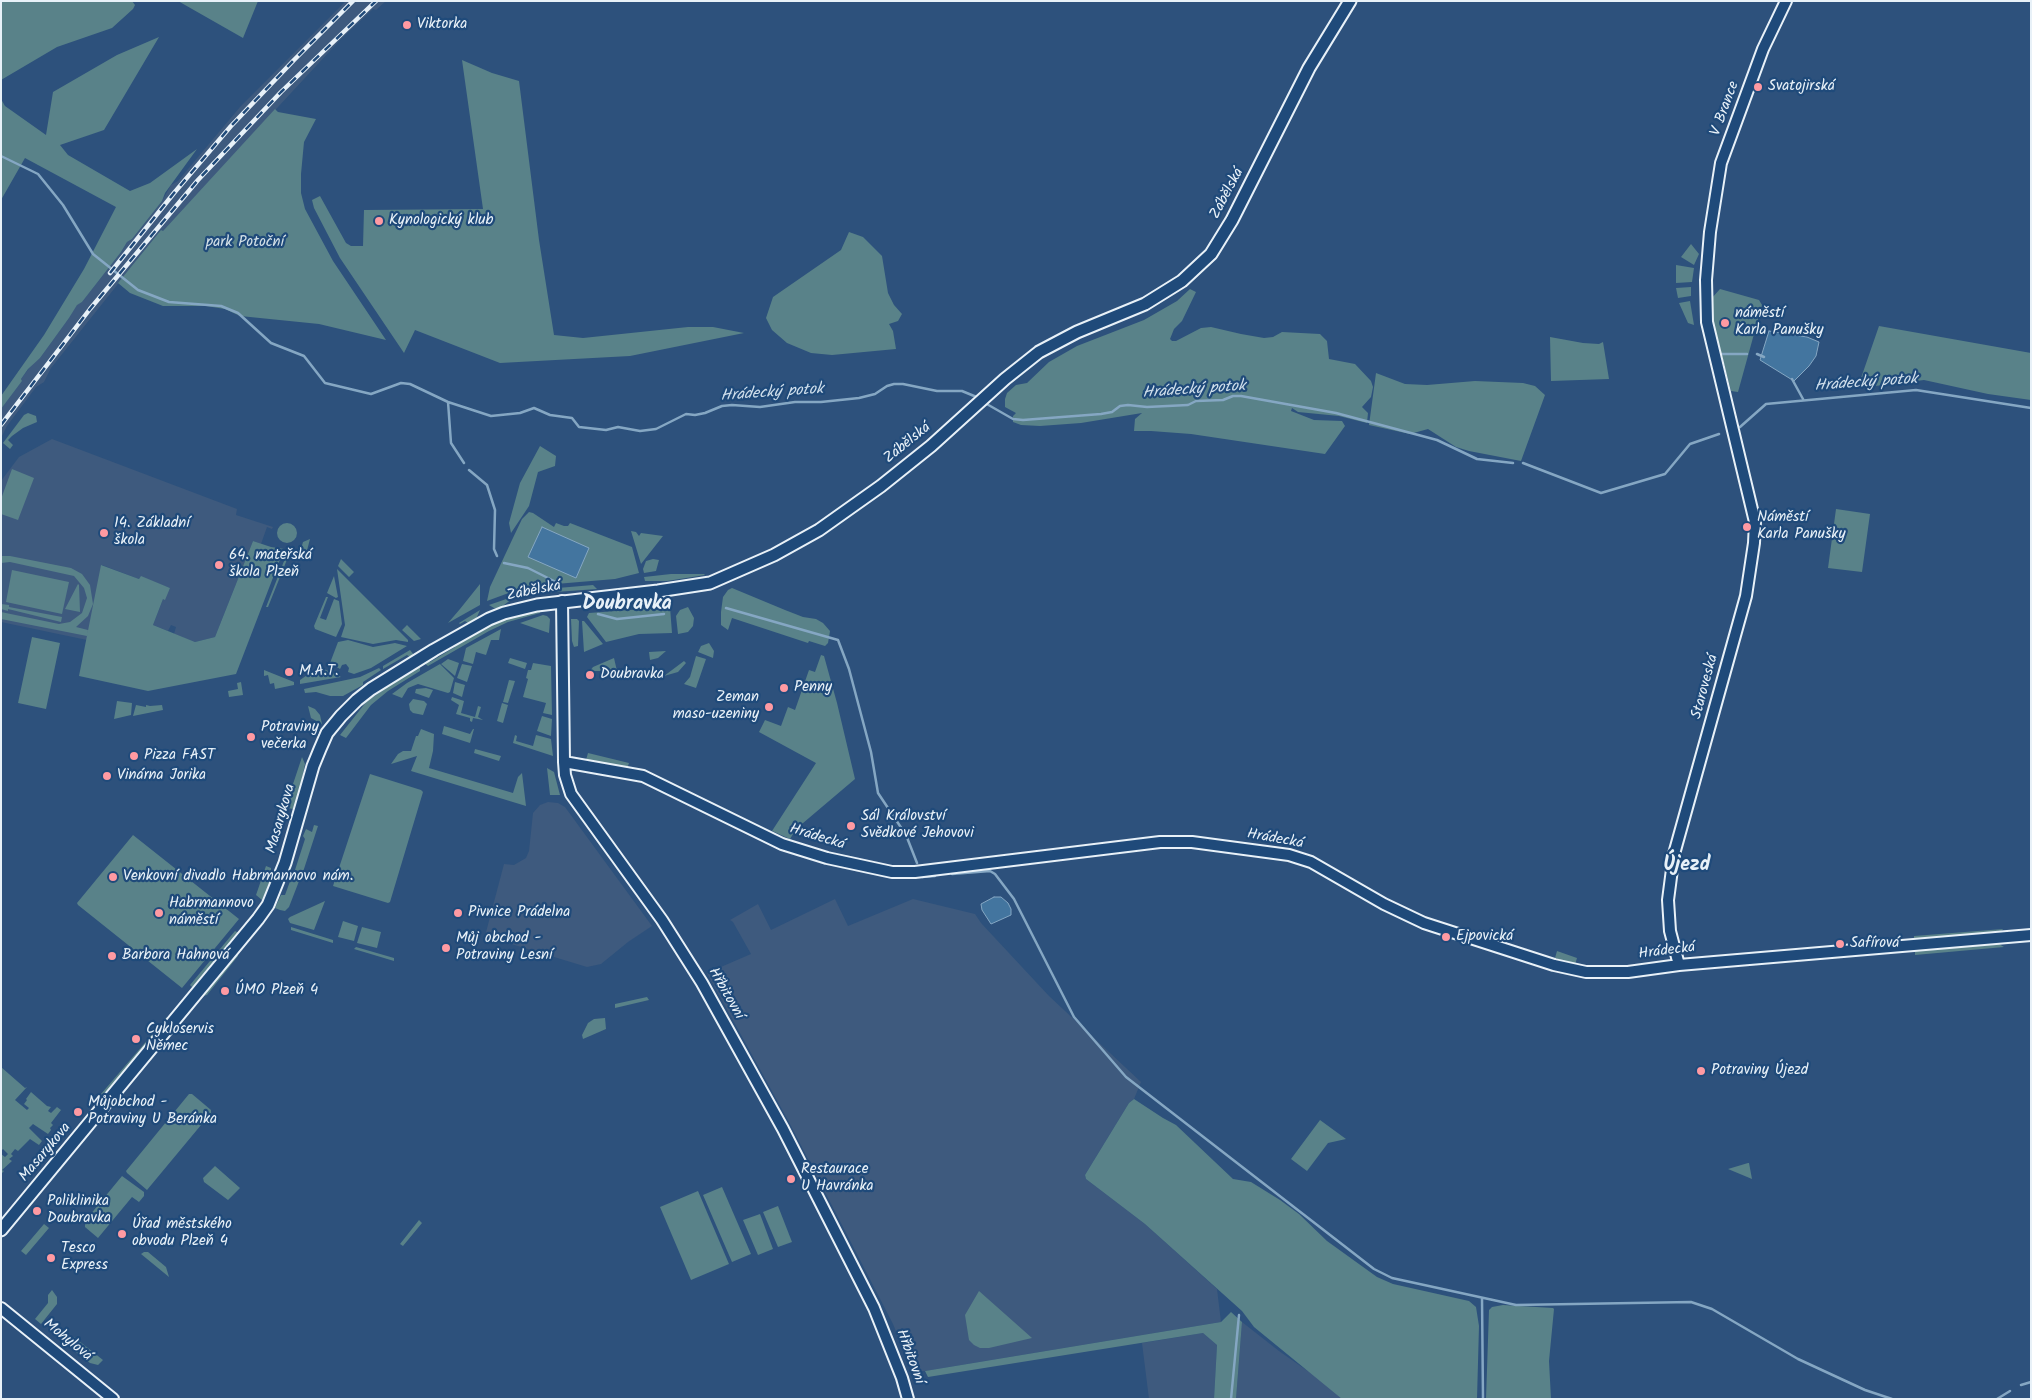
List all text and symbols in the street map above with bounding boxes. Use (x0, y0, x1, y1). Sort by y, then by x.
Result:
place label: Viktorka (417, 16, 467, 34)
marker: Viktorka (401, 19, 413, 31)
place label: Svatojirská (1768, 78, 1835, 96)
street label: V Brance (1708, 79, 1744, 139)
marker: Svatojirská (1752, 81, 1764, 93)
street label: Zábělská (1207, 165, 1249, 223)
place label: Kynologický klub (389, 212, 493, 230)
marker: Kynologický klub (373, 215, 385, 227)
park label: park Potoční (206, 234, 284, 252)
place label: náměstí Karla Panušky (1735, 305, 1823, 340)
marker: náměstí Karla Panušky (1719, 317, 1731, 329)
water label: Hrádecký potok (1814, 371, 1918, 397)
water label: Hrádecký potok (1142, 378, 1246, 404)
water label: Hrádecký potok (720, 381, 824, 407)
street label: Zábělská (881, 420, 935, 468)
place label: Náměstí Karla Panušky (1757, 509, 1845, 544)
place label: 14. Základní škola (114, 515, 190, 550)
marker: Náměstí Karla Panušky (1741, 521, 1753, 533)
marker: 14. Základní škola (98, 527, 110, 539)
place label: 64. mateřská škola Plzeň (229, 547, 312, 582)
marker: 64. mateřská škola Plzeň (213, 559, 225, 571)
street label: Zábělská (505, 578, 563, 606)
district label: Doubravka (582, 594, 672, 618)
street label: Staroveská (1689, 653, 1723, 721)
place label: M.A.T. (299, 663, 339, 681)
marker: M.A.T. (283, 666, 295, 678)
place label: Doubravka (600, 666, 664, 684)
marker: Doubravka (584, 669, 596, 681)
place label: Penny (794, 679, 832, 697)
marker: Penny (778, 682, 790, 694)
place label: Zeman maso-uzeniny (673, 689, 759, 724)
marker: Zeman maso-uzeniny (763, 701, 775, 713)
place label: Potraviny večerka (261, 719, 319, 754)
marker: Potraviny večerka (245, 731, 257, 743)
place label: Pizza FAST (144, 747, 215, 765)
marker: Pizza FAST (128, 750, 140, 762)
place label: Vinárna Jorika (117, 767, 206, 785)
marker: Vinárna Jorika (101, 770, 113, 782)
street label: Masarykova (263, 782, 301, 856)
place label: Sál Království Svědkové Jehovovi (861, 808, 974, 843)
marker: Sál Království Svědkové Jehovovi (845, 820, 857, 832)
street label: Hrádecká (787, 821, 847, 855)
street label: Hrádecká (1245, 826, 1305, 854)
district label: Újezd (1664, 855, 1710, 879)
place label: Venkovní divadlo Habrmannovo nám. (123, 868, 353, 886)
marker: Venkovní divadlo Habrmannovo nám. (107, 871, 119, 883)
place label: Habrmannovo náměstí (169, 895, 254, 930)
place label: Pivnice Prádelna (468, 904, 570, 922)
marker: Habrmannovo náměstí (153, 907, 165, 919)
marker: Pivnice Prádelna (452, 907, 464, 919)
place label: Ejpovická (1456, 928, 1513, 946)
place label: Můj obchod - Potraviny Lesní (456, 930, 553, 965)
marker: Ejpovická (1440, 931, 1452, 943)
place label: Safírová (1850, 935, 1899, 953)
marker: Safírová (1834, 938, 1846, 950)
street label: Hrádecká (1638, 940, 1696, 964)
marker: Můj obchod - Potraviny Lesní (440, 942, 452, 954)
place label: Barbora Hahnová (122, 947, 230, 965)
marker: Barbora Hahnová (106, 950, 118, 962)
street label: Hřbitovní (703, 965, 747, 1023)
place label: ÚMO Plzeň 4 (235, 982, 318, 1000)
marker: ÚMO Plzeň 4 (219, 985, 231, 997)
place label: Cykloservis Němec (146, 1021, 214, 1056)
marker: Cykloservis Němec (130, 1033, 142, 1045)
place label: Potraviny Újezd (1711, 1062, 1808, 1080)
marker: Potraviny Újezd (1695, 1065, 1707, 1077)
place label: Můjobchod - Potraviny U Beránka (88, 1094, 217, 1129)
marker: Můjobchod - Potraviny U Beránka (72, 1106, 84, 1118)
street label: Masarykova (16, 1120, 76, 1186)
place label: Restaurace U Havránka (801, 1161, 874, 1196)
marker: Restaurace U Havránka (785, 1173, 797, 1185)
place label: Poliklinika Doubravka (47, 1193, 111, 1228)
marker: Poliklinika Doubravka (31, 1205, 43, 1217)
place label: Úřad městského obvodu Plzeň 4 (132, 1216, 232, 1251)
marker: Úřad městského obvodu Plzeň 4 (116, 1228, 128, 1240)
place label: Tesco Express (61, 1240, 108, 1275)
marker: Tesco Express (45, 1252, 57, 1264)
street label: Mohylová (39, 1316, 95, 1366)
street label: Hřbitovní (891, 1327, 927, 1387)

